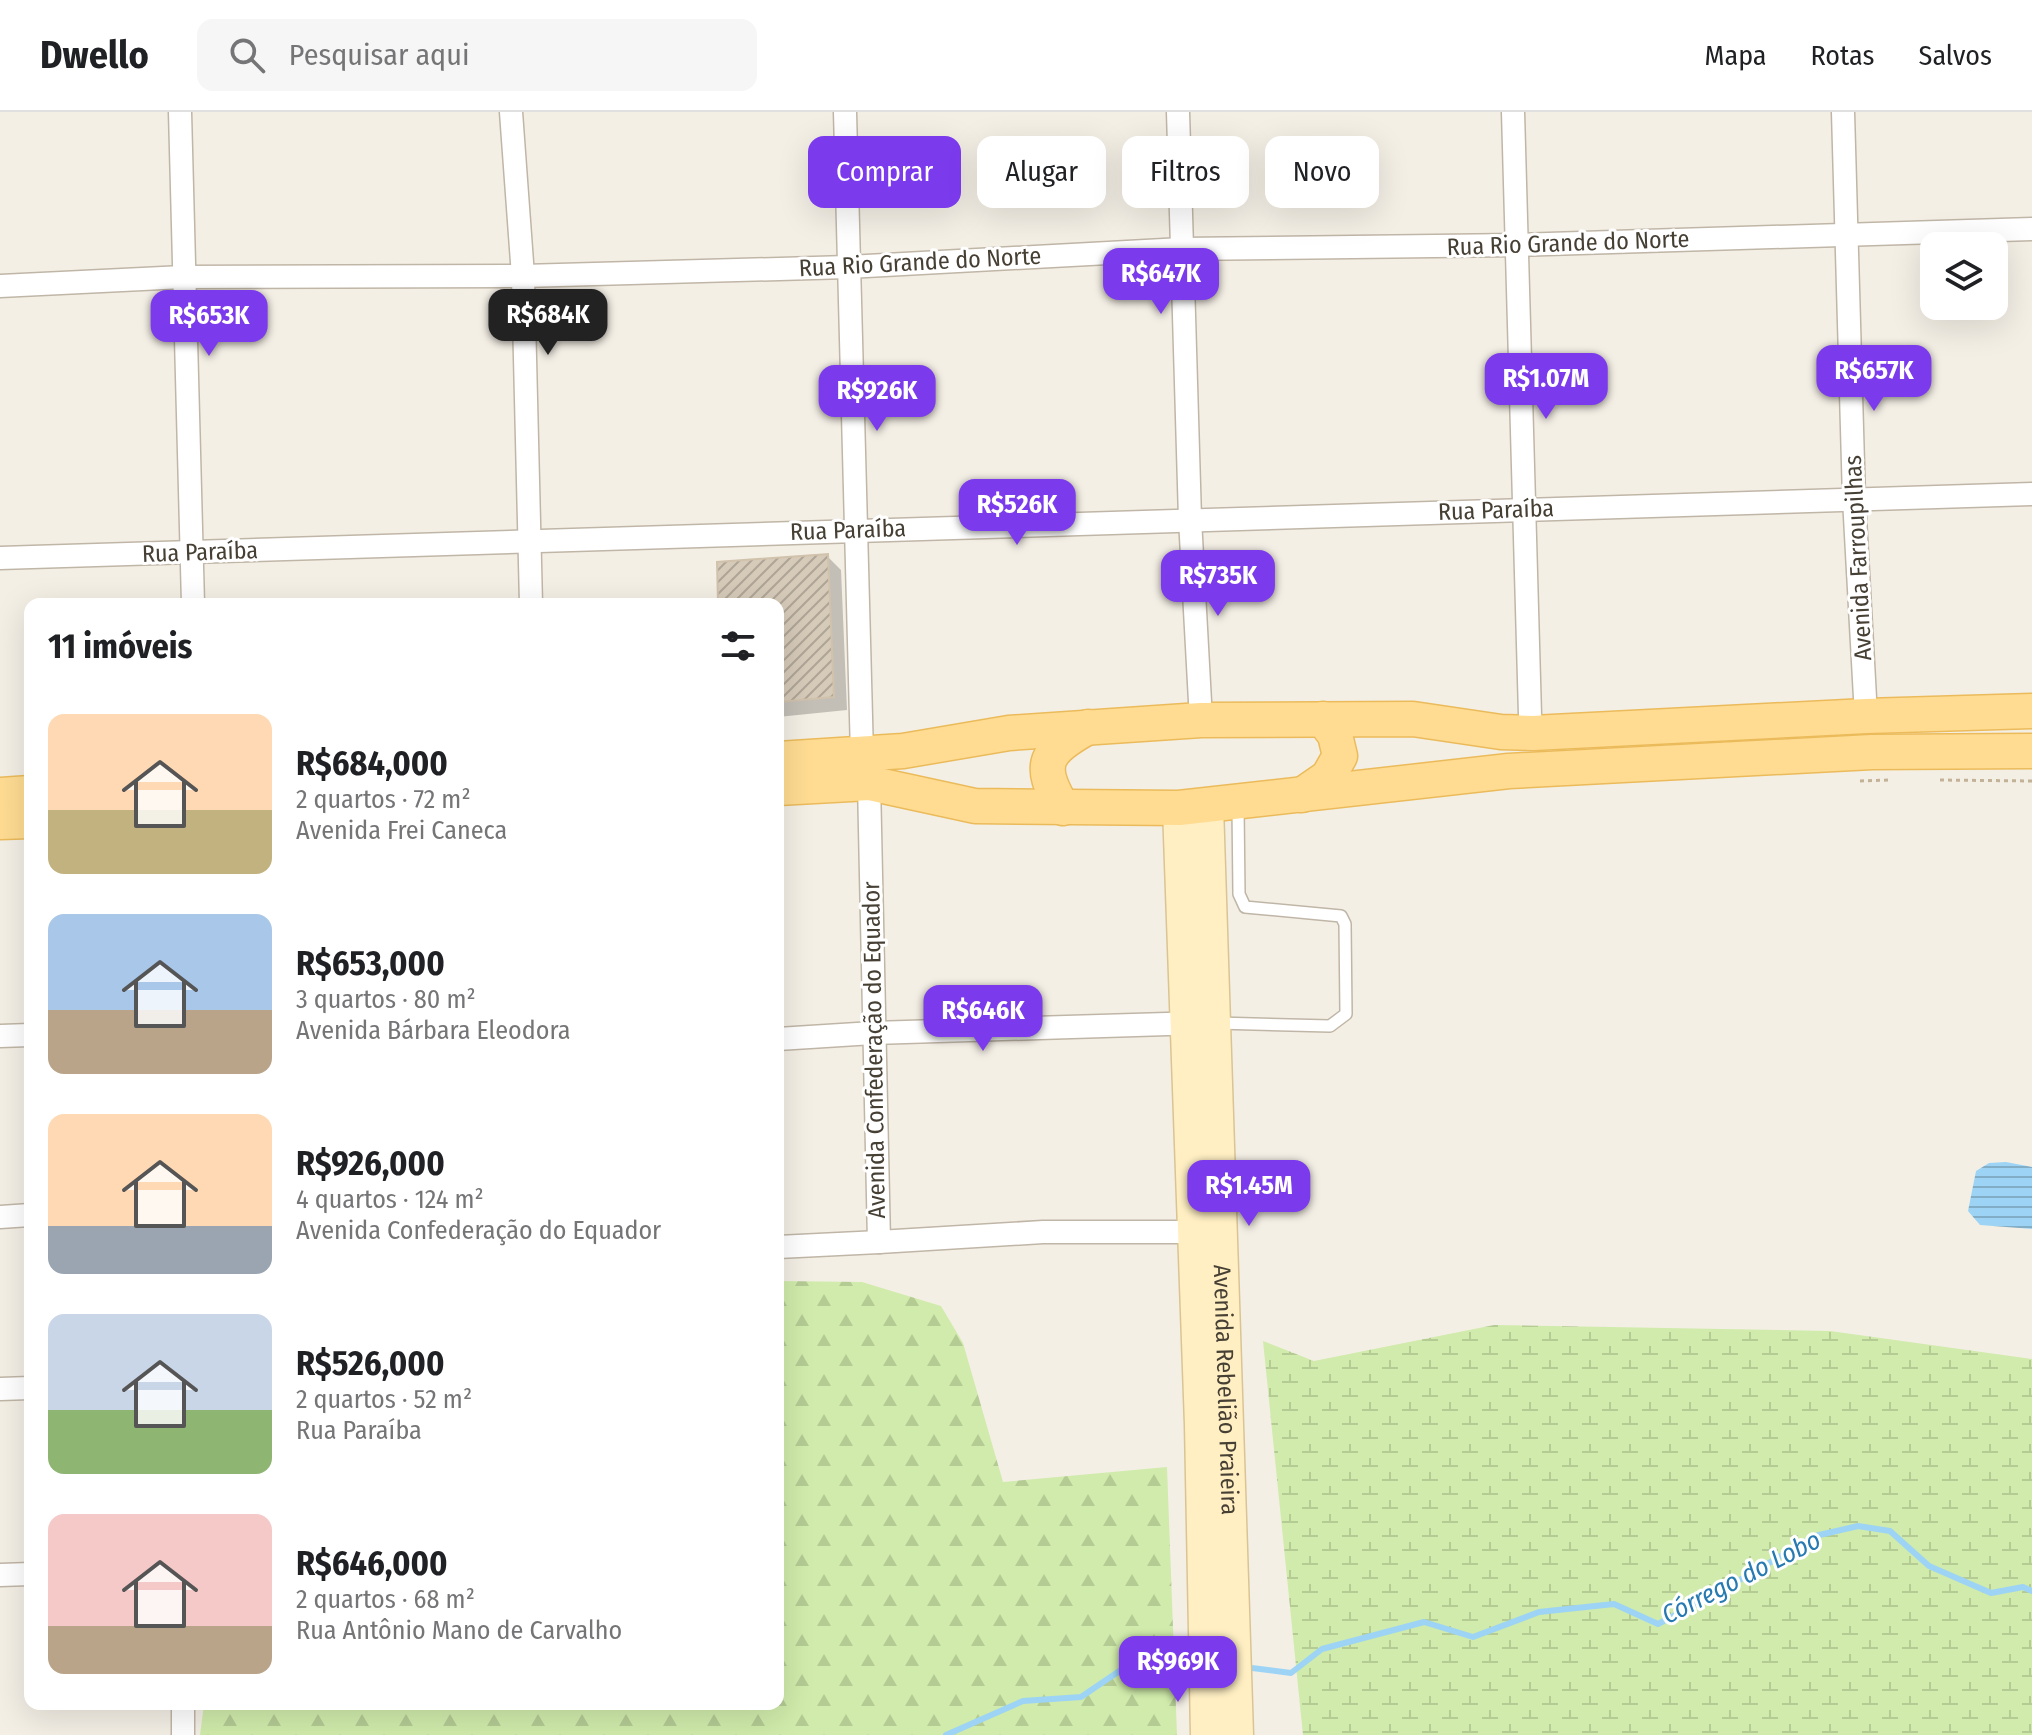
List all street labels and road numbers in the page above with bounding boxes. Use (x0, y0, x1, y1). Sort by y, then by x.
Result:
street label: Rua Rio Grande do Norte (1446, 225, 1690, 261)
street label: Rua Rio Grande do Norte (798, 242, 1042, 282)
street label: Avenida Farroupilhas (1839, 455, 1877, 661)
street label: Rua Paraíba (1437, 494, 1555, 526)
street label: Rua Paraíba (789, 514, 907, 546)
street label: Rua Paraíba (141, 536, 259, 568)
street label: Avenida Confederação do Equador (857, 881, 891, 1219)
street label: Avenida Rebelião Praieira (1208, 1264, 1244, 1515)

